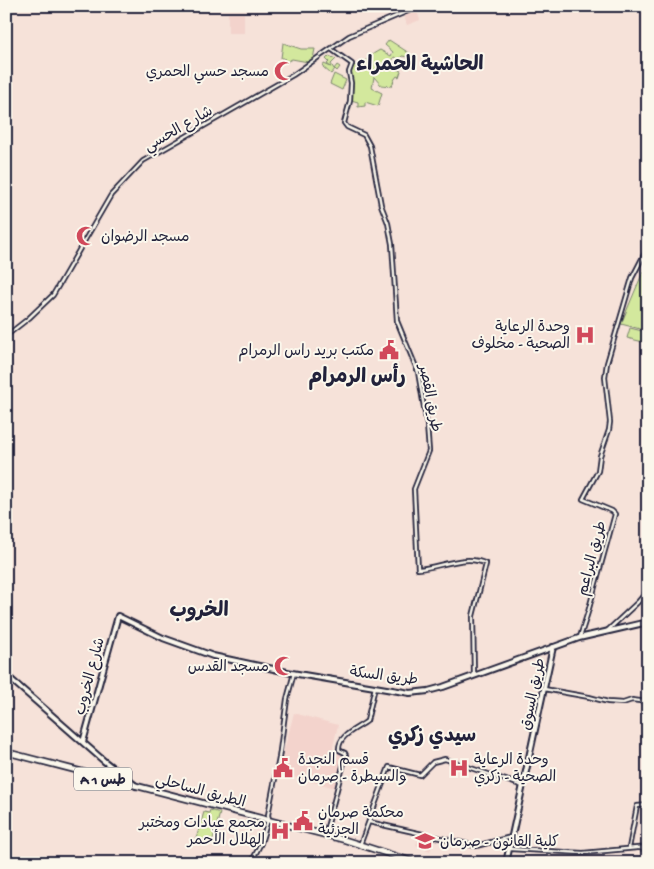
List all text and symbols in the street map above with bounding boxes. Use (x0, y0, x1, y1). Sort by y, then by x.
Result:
district label: الحاشية الحمراء (356, 54, 484, 78)
mosque icon: مسجد حسي الحمري (273, 60, 295, 82)
place label: مسجد حسي الحمري (146, 64, 269, 84)
street label: شارع الحسي (141, 103, 218, 158)
mosque icon: مسجد الرضوان (75, 225, 97, 247)
place label: مسجد الرضوان (101, 229, 189, 247)
place label: وحدة الرعاية الصحية - مخلوف (471, 319, 570, 354)
hospital icon: وحدة الرعاية الصحية - مخلوف (574, 324, 596, 346)
public building icon: مكتب بريد راس الرمرام (378, 339, 400, 361)
place label: مكتب بريد راس الرمرام (238, 343, 374, 362)
street label: طريق القصر (413, 362, 444, 434)
district label: رأس الرمرام (308, 363, 406, 390)
street label: طريق البراعم (574, 519, 612, 598)
district label: الخروب (169, 600, 229, 624)
street label: شارع الخروب (72, 636, 110, 717)
mosque icon: مسجد القدس (273, 655, 295, 677)
street label: طريق السوق (518, 657, 550, 732)
place label: مسجد القدس (188, 659, 269, 677)
street label: طريق السكة (349, 664, 419, 690)
district label: سيدي زكري (388, 725, 476, 750)
place label: قسم النجدة والسيطرة - صرمان (298, 752, 407, 787)
place label: وحدة الرعاية الصحية - زكري (474, 752, 556, 787)
public building icon: قسم النجدة والسيطرة - صرمان (272, 757, 294, 779)
hospital icon: وحدة الرعاية الصحية - زكري (448, 757, 470, 779)
road number: A 1 طس (74, 768, 132, 791)
street label: الطريق الساحلي (153, 771, 248, 815)
place label: محكمة صرمان الجزئية (318, 805, 404, 840)
public building icon: محكمة صرمان الجزئية (292, 810, 314, 832)
place label: مجمع عيادات ومختبر الهلال الأحمر (137, 815, 265, 850)
hospital icon: مجمع عيادات ومختبر الهلال الأحمر (269, 820, 291, 842)
school or university icon: كلية القانون - صرمان (414, 830, 436, 852)
place label: كلية القانون - صرمان (440, 834, 559, 852)

